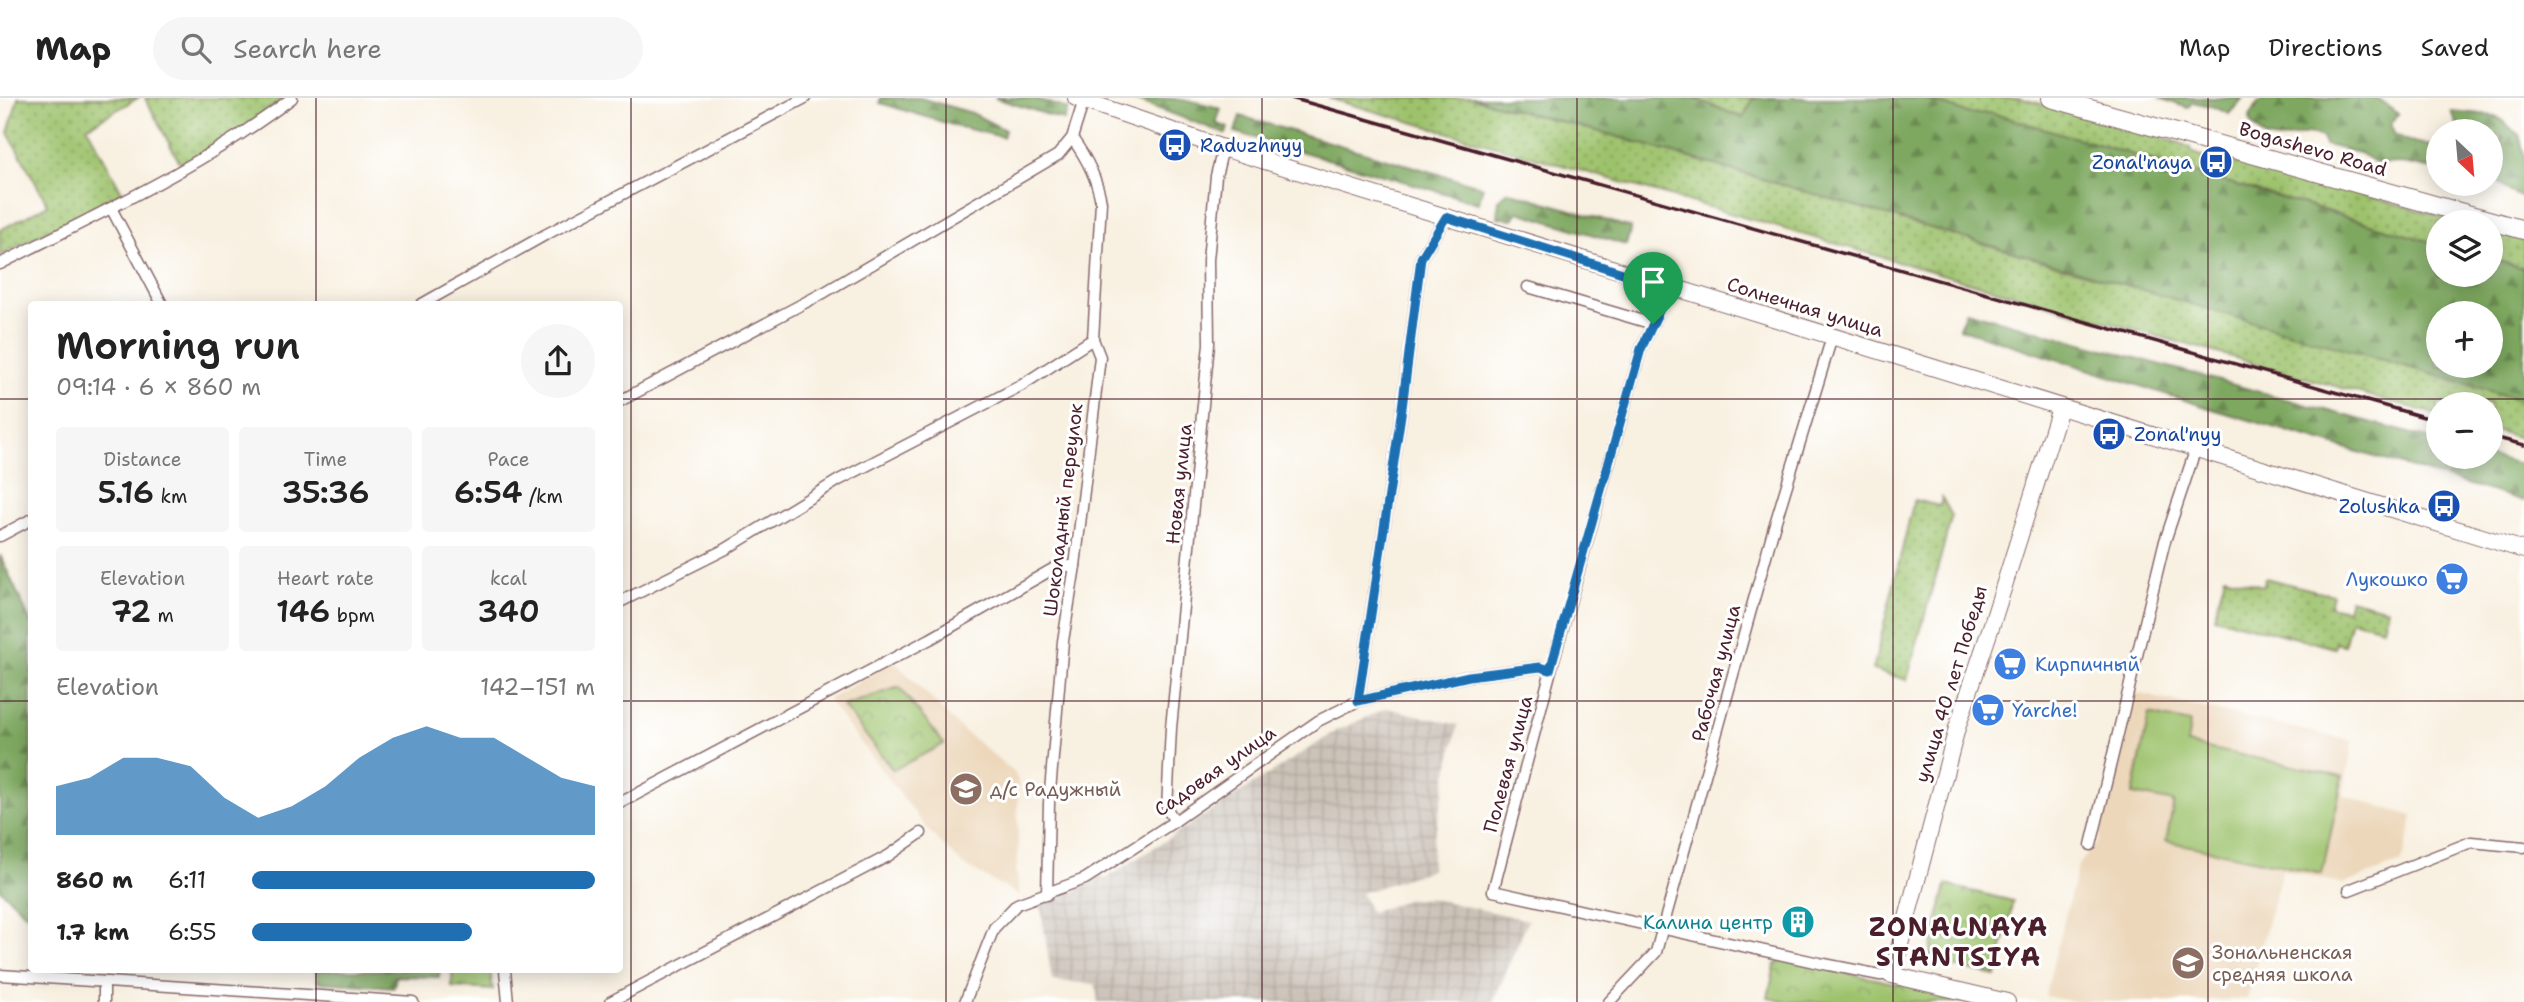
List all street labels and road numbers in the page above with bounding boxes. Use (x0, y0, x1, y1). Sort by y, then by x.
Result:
street label: Bogashevo Road (2236, 116, 2390, 182)
street label: Солнечная улица (1724, 271, 1886, 343)
street label: Шоколадный переулок (1038, 402, 1088, 618)
street label: Новая улица (1160, 422, 1198, 546)
street label: улица 40 лет Победы (1909, 582, 1993, 786)
street label: Рабочая улица (1686, 602, 1746, 744)
street label: Полевая улица (1478, 692, 1538, 835)
street label: Садовая улица (1149, 720, 1281, 822)

